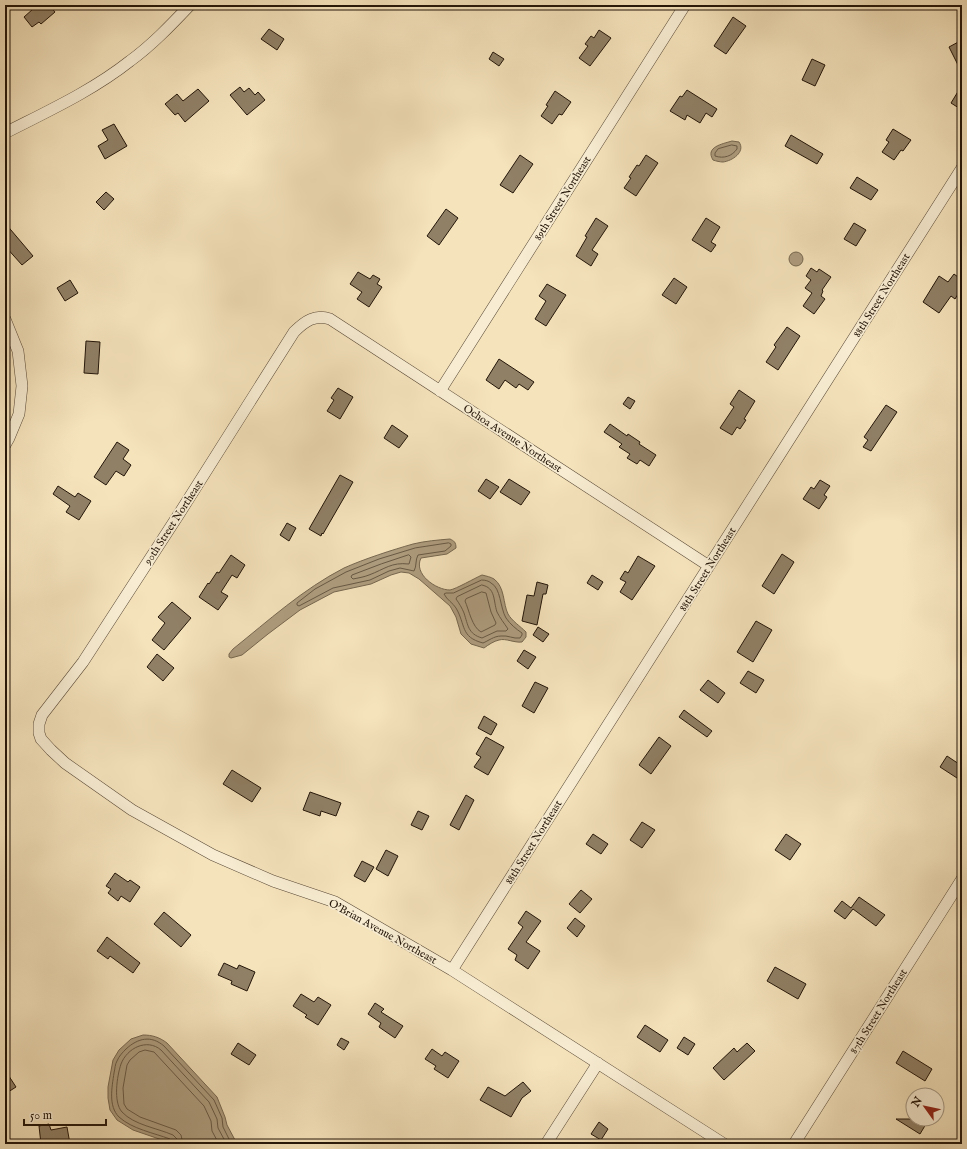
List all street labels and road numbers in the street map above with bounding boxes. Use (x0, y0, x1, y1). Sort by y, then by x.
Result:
street label: 89th Street Northeast (531, 153, 595, 243)
street label: 88th Street Northeast (850, 251, 913, 340)
street label: Ochoa Avenue Northeast (460, 402, 565, 476)
street label: 90th Street Northeast (141, 477, 207, 568)
street label: 88th Street Northeast (676, 525, 739, 614)
street label: 88th Street Northeast (502, 798, 565, 887)
street label: O'Brian Avenue Northeast (326, 896, 439, 968)
street label: 87th Street Northeast (847, 966, 911, 1057)

